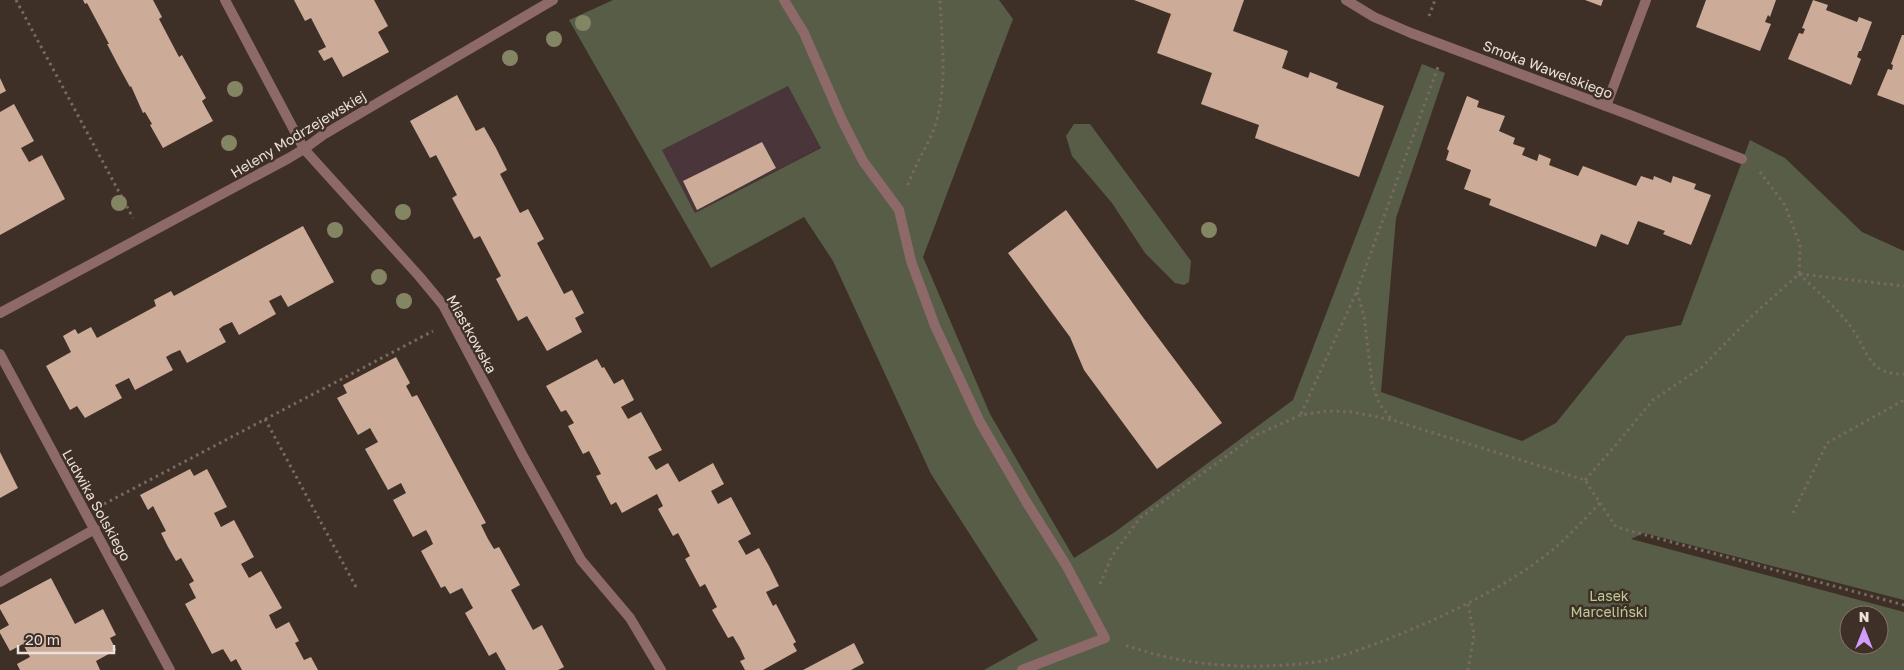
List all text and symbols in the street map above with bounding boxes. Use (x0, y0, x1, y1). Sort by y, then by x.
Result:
street label: Smoka Wawelskiego (1481, 36, 1615, 102)
street label: Heleny Modrzejewskiej (227, 87, 369, 181)
street label: Miastkowska (443, 292, 501, 376)
street label: Ludwika Solskiego (59, 446, 135, 564)
park label: Lasek Marceliński (1571, 587, 1647, 620)
north arrow (1839, 605, 1889, 655)
text: N (1859, 608, 1869, 625)
scale bar (18, 622, 114, 654)
text: 20 m (25, 630, 60, 648)

